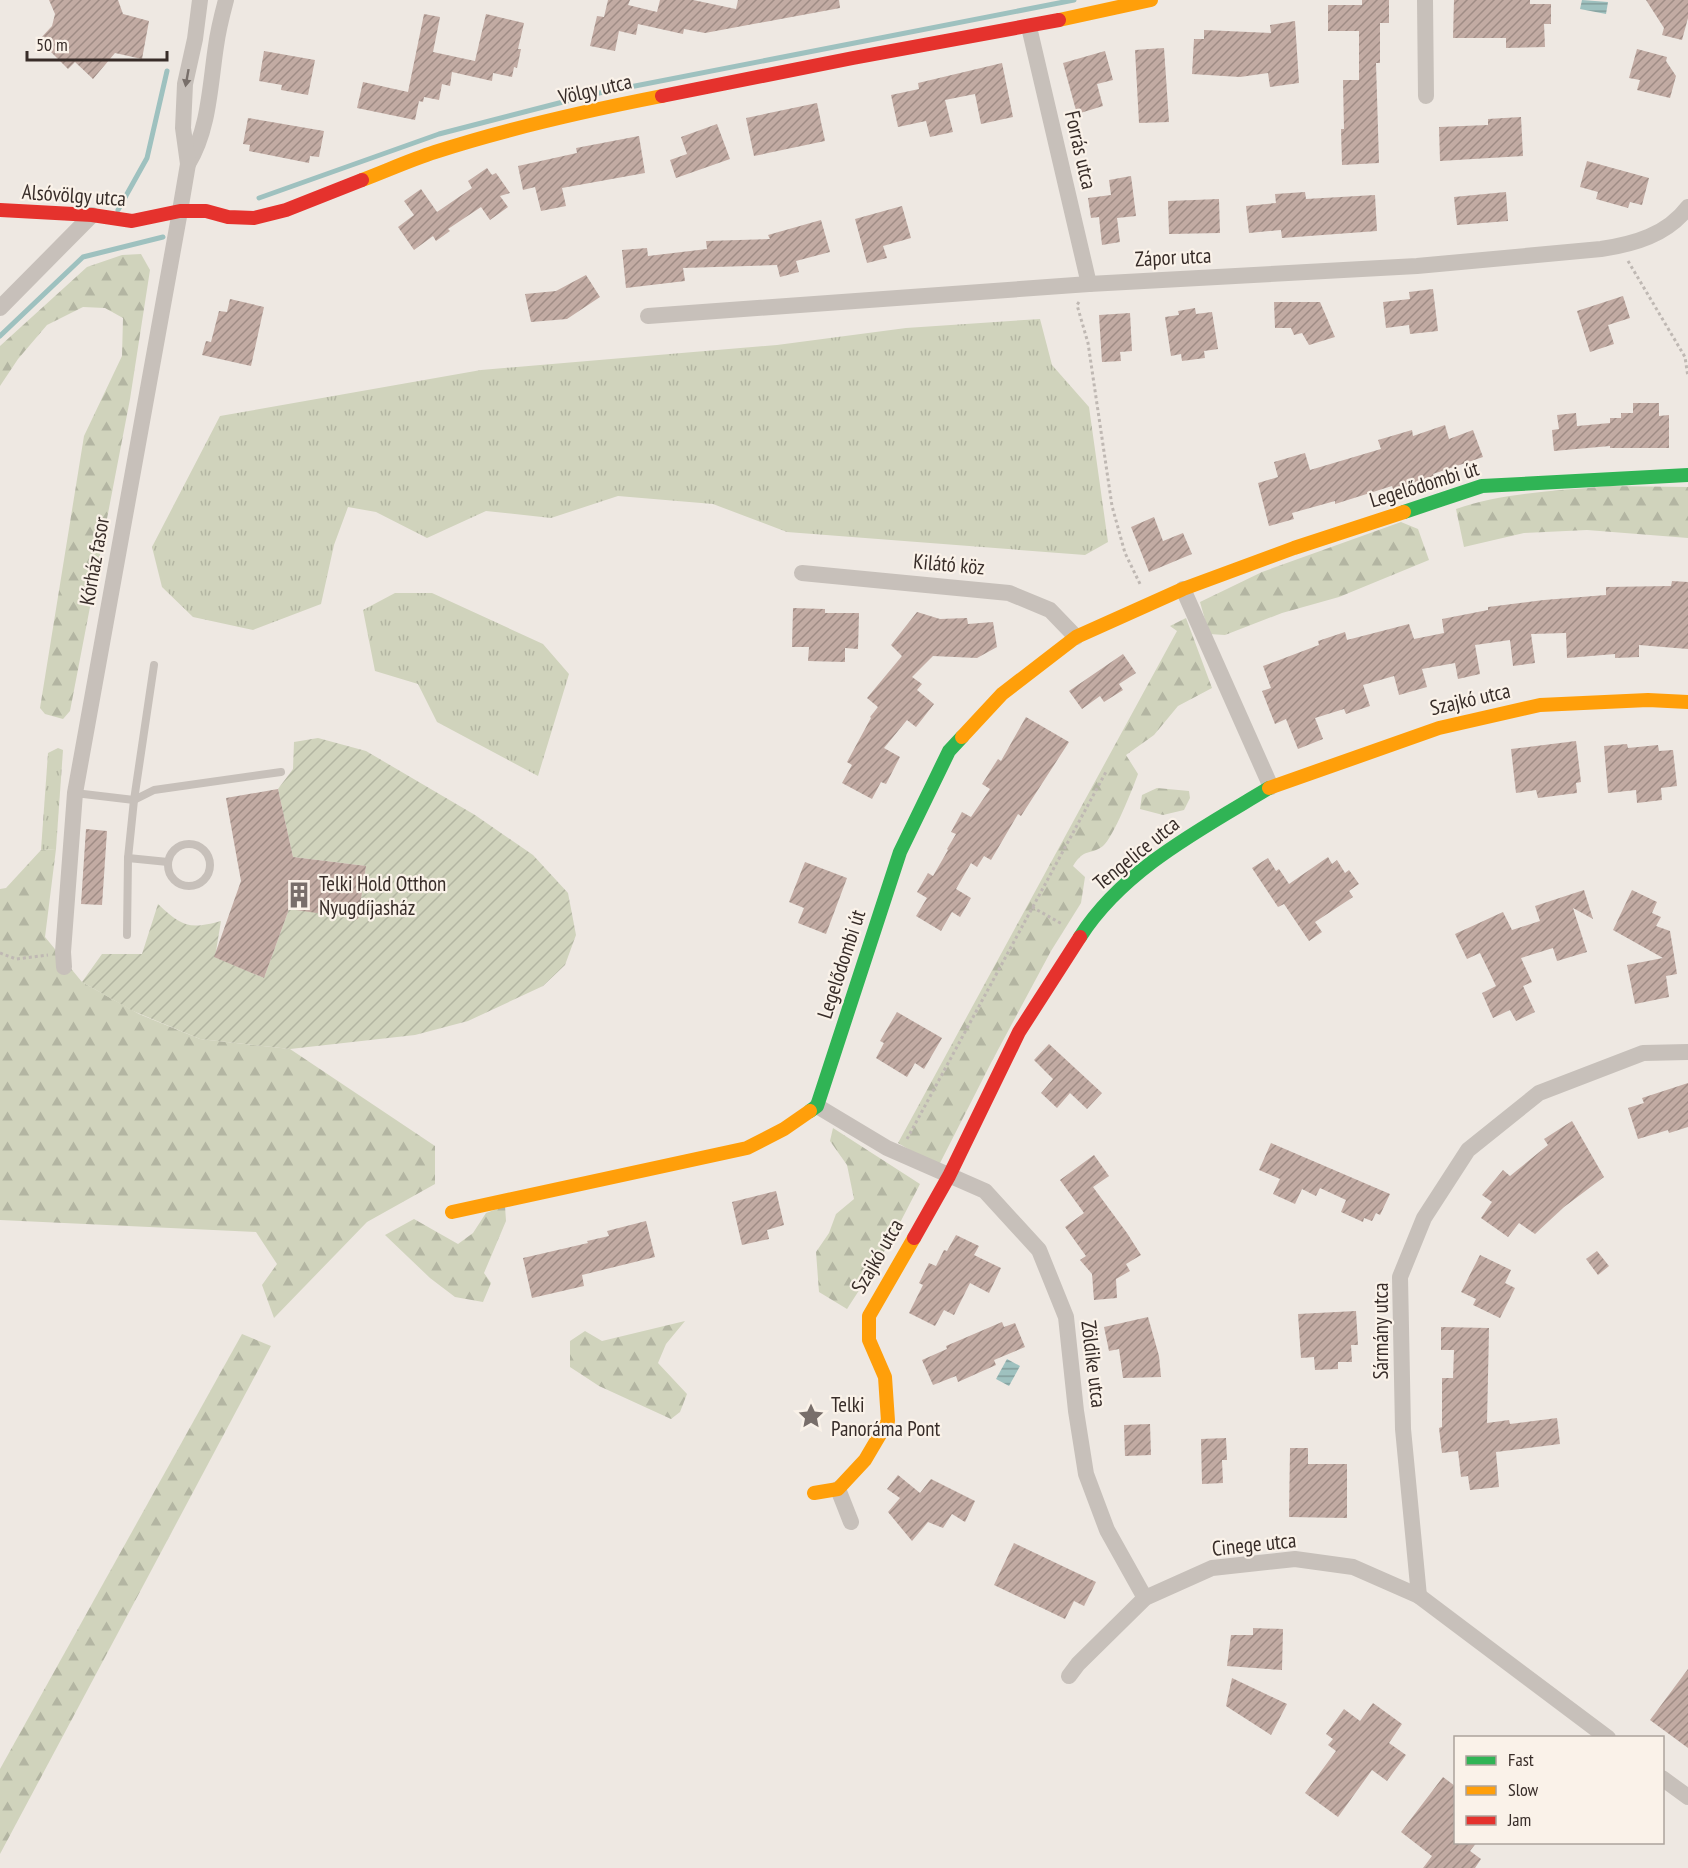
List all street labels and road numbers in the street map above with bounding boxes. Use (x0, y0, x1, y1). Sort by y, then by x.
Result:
street label: Völgy utca (555, 67, 634, 111)
street label: Forrás utca (1059, 108, 1103, 192)
street label: Alsóvölgy utca (21, 178, 127, 212)
street label: Zápor utca (1134, 242, 1212, 272)
street label: Legelődombi út (1366, 455, 1482, 513)
street label: Kórház fasor (73, 514, 115, 607)
street label: Kilátó köz (912, 547, 986, 581)
street label: Szajkó utca (1427, 677, 1513, 721)
street label: Tengelice utca (1087, 810, 1185, 896)
street label: Legelődombi út (811, 906, 871, 1022)
street label: Szajkó utca (845, 1214, 909, 1298)
street label: Sármány utca (1367, 1283, 1394, 1379)
street label: Zöldike utca (1075, 1319, 1113, 1409)
street label: Cinege utca (1210, 1526, 1298, 1562)

